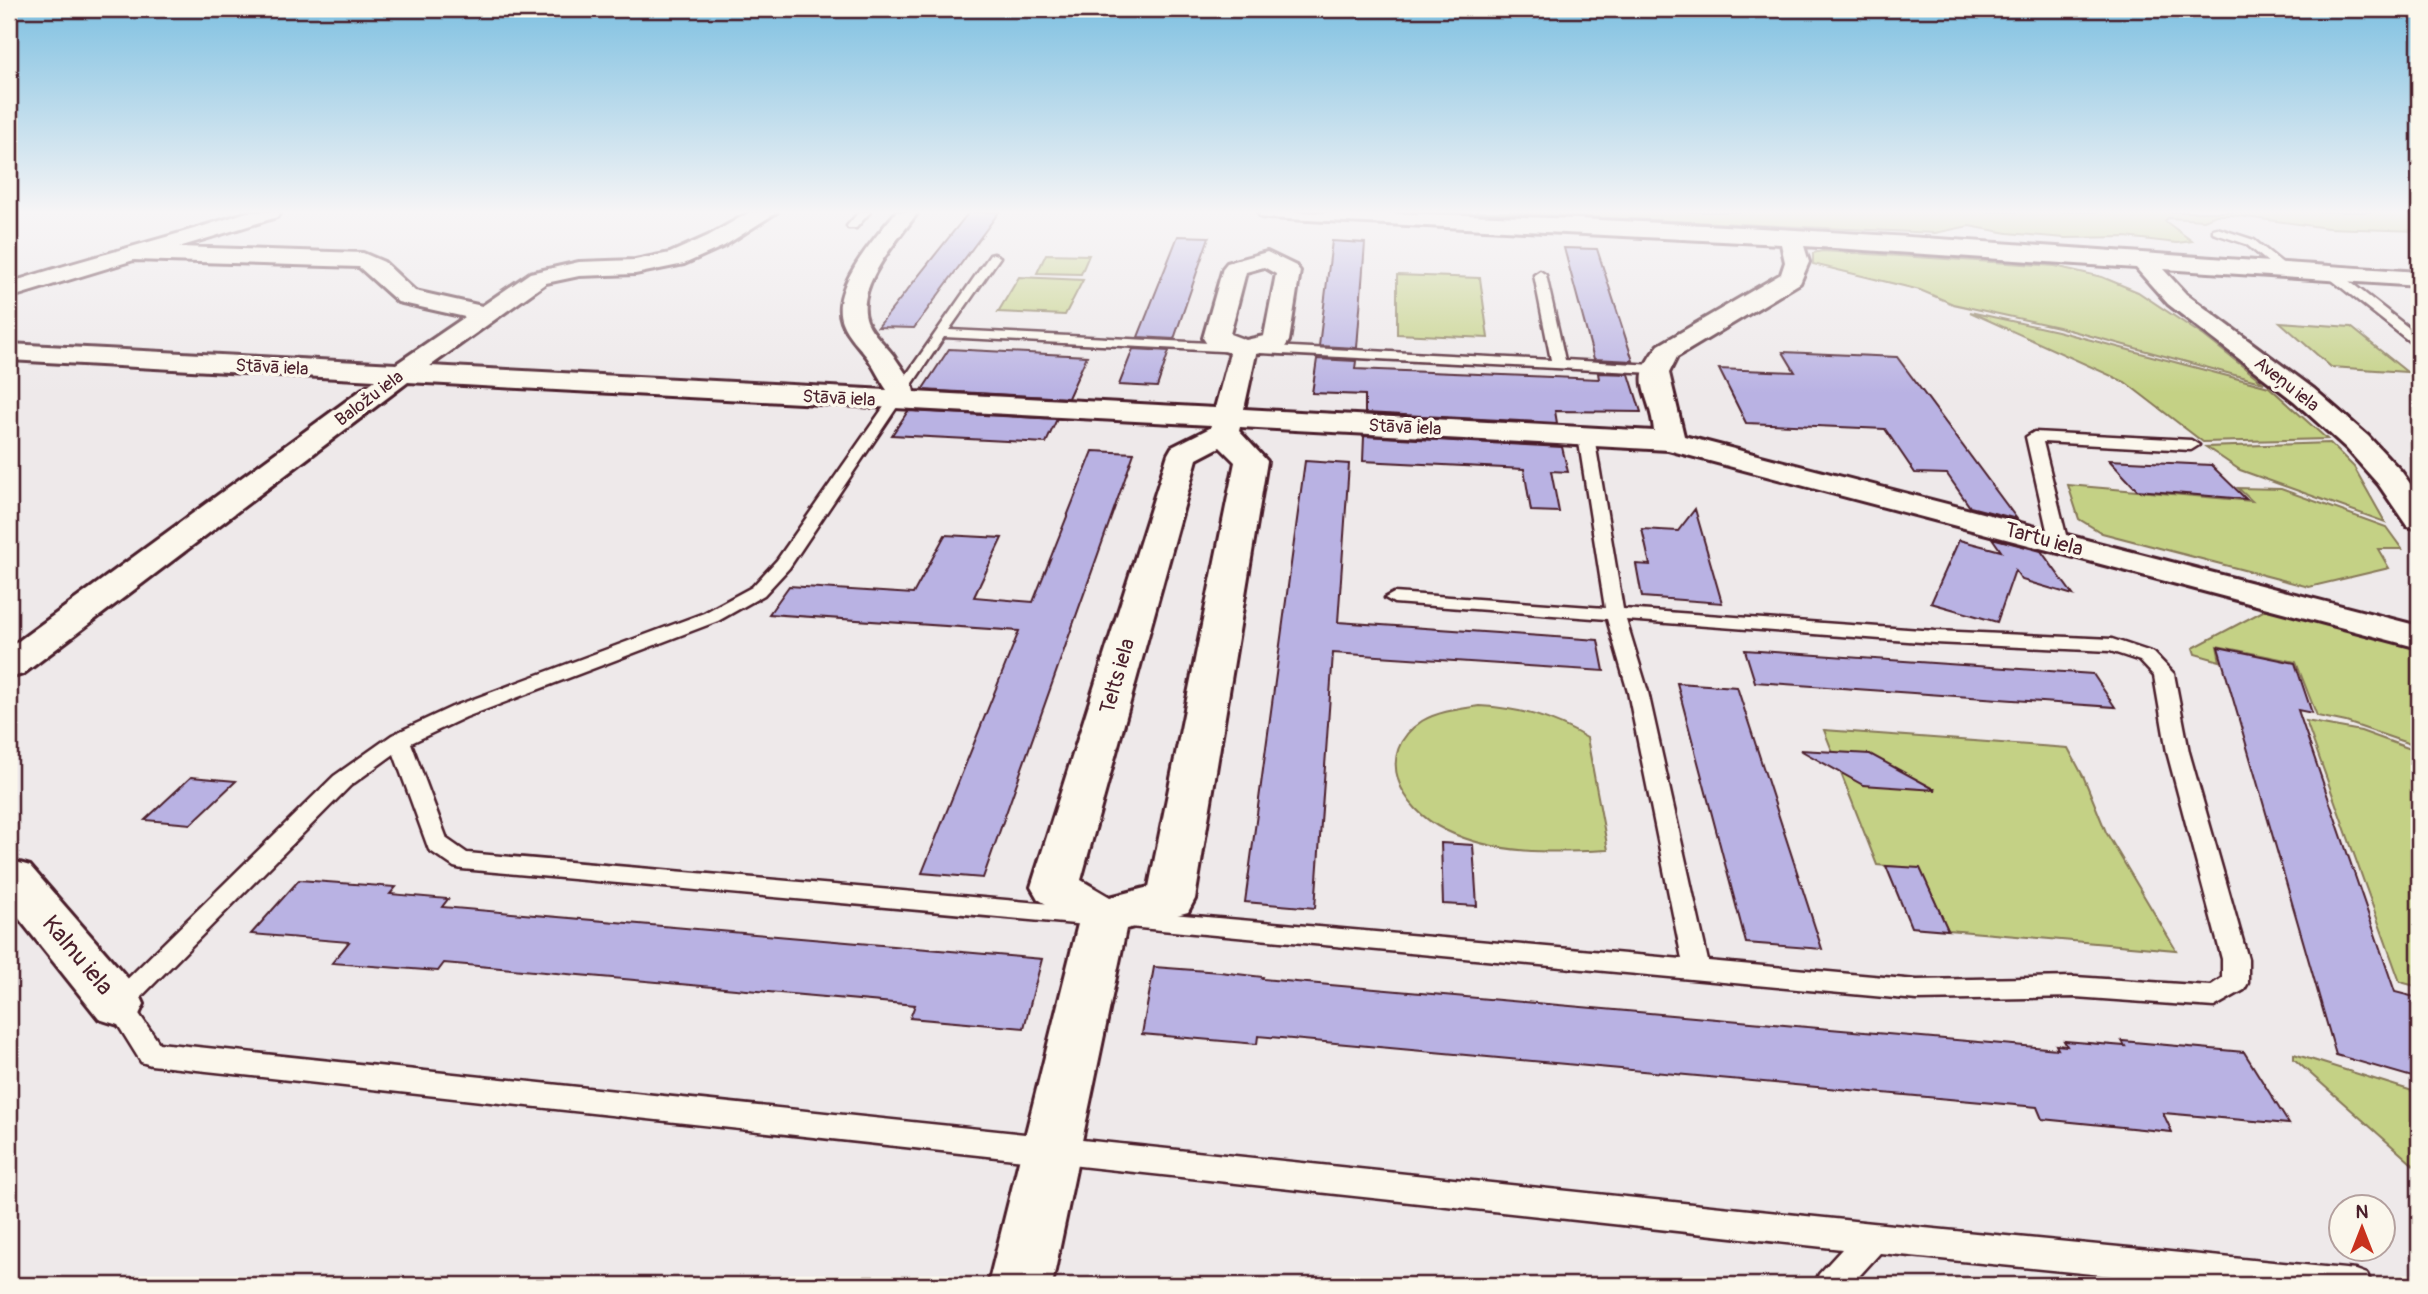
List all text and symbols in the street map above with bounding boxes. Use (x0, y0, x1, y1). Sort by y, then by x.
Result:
street label: Aveņu iela (2250, 352, 2324, 417)
street label: Stāvā iela (235, 354, 309, 381)
street label: Baložu iela (331, 365, 408, 432)
street label: Stāvā iela (802, 385, 876, 412)
street label: Stāvā iela (1368, 414, 1442, 441)
street label: Tartu iela (2002, 516, 2086, 563)
street label: Telts iela (1094, 635, 1141, 717)
street label: Kalnu iela (36, 910, 119, 1001)
north arrow (2326, 1192, 2396, 1262)
text: N (2356, 1200, 2369, 1224)

